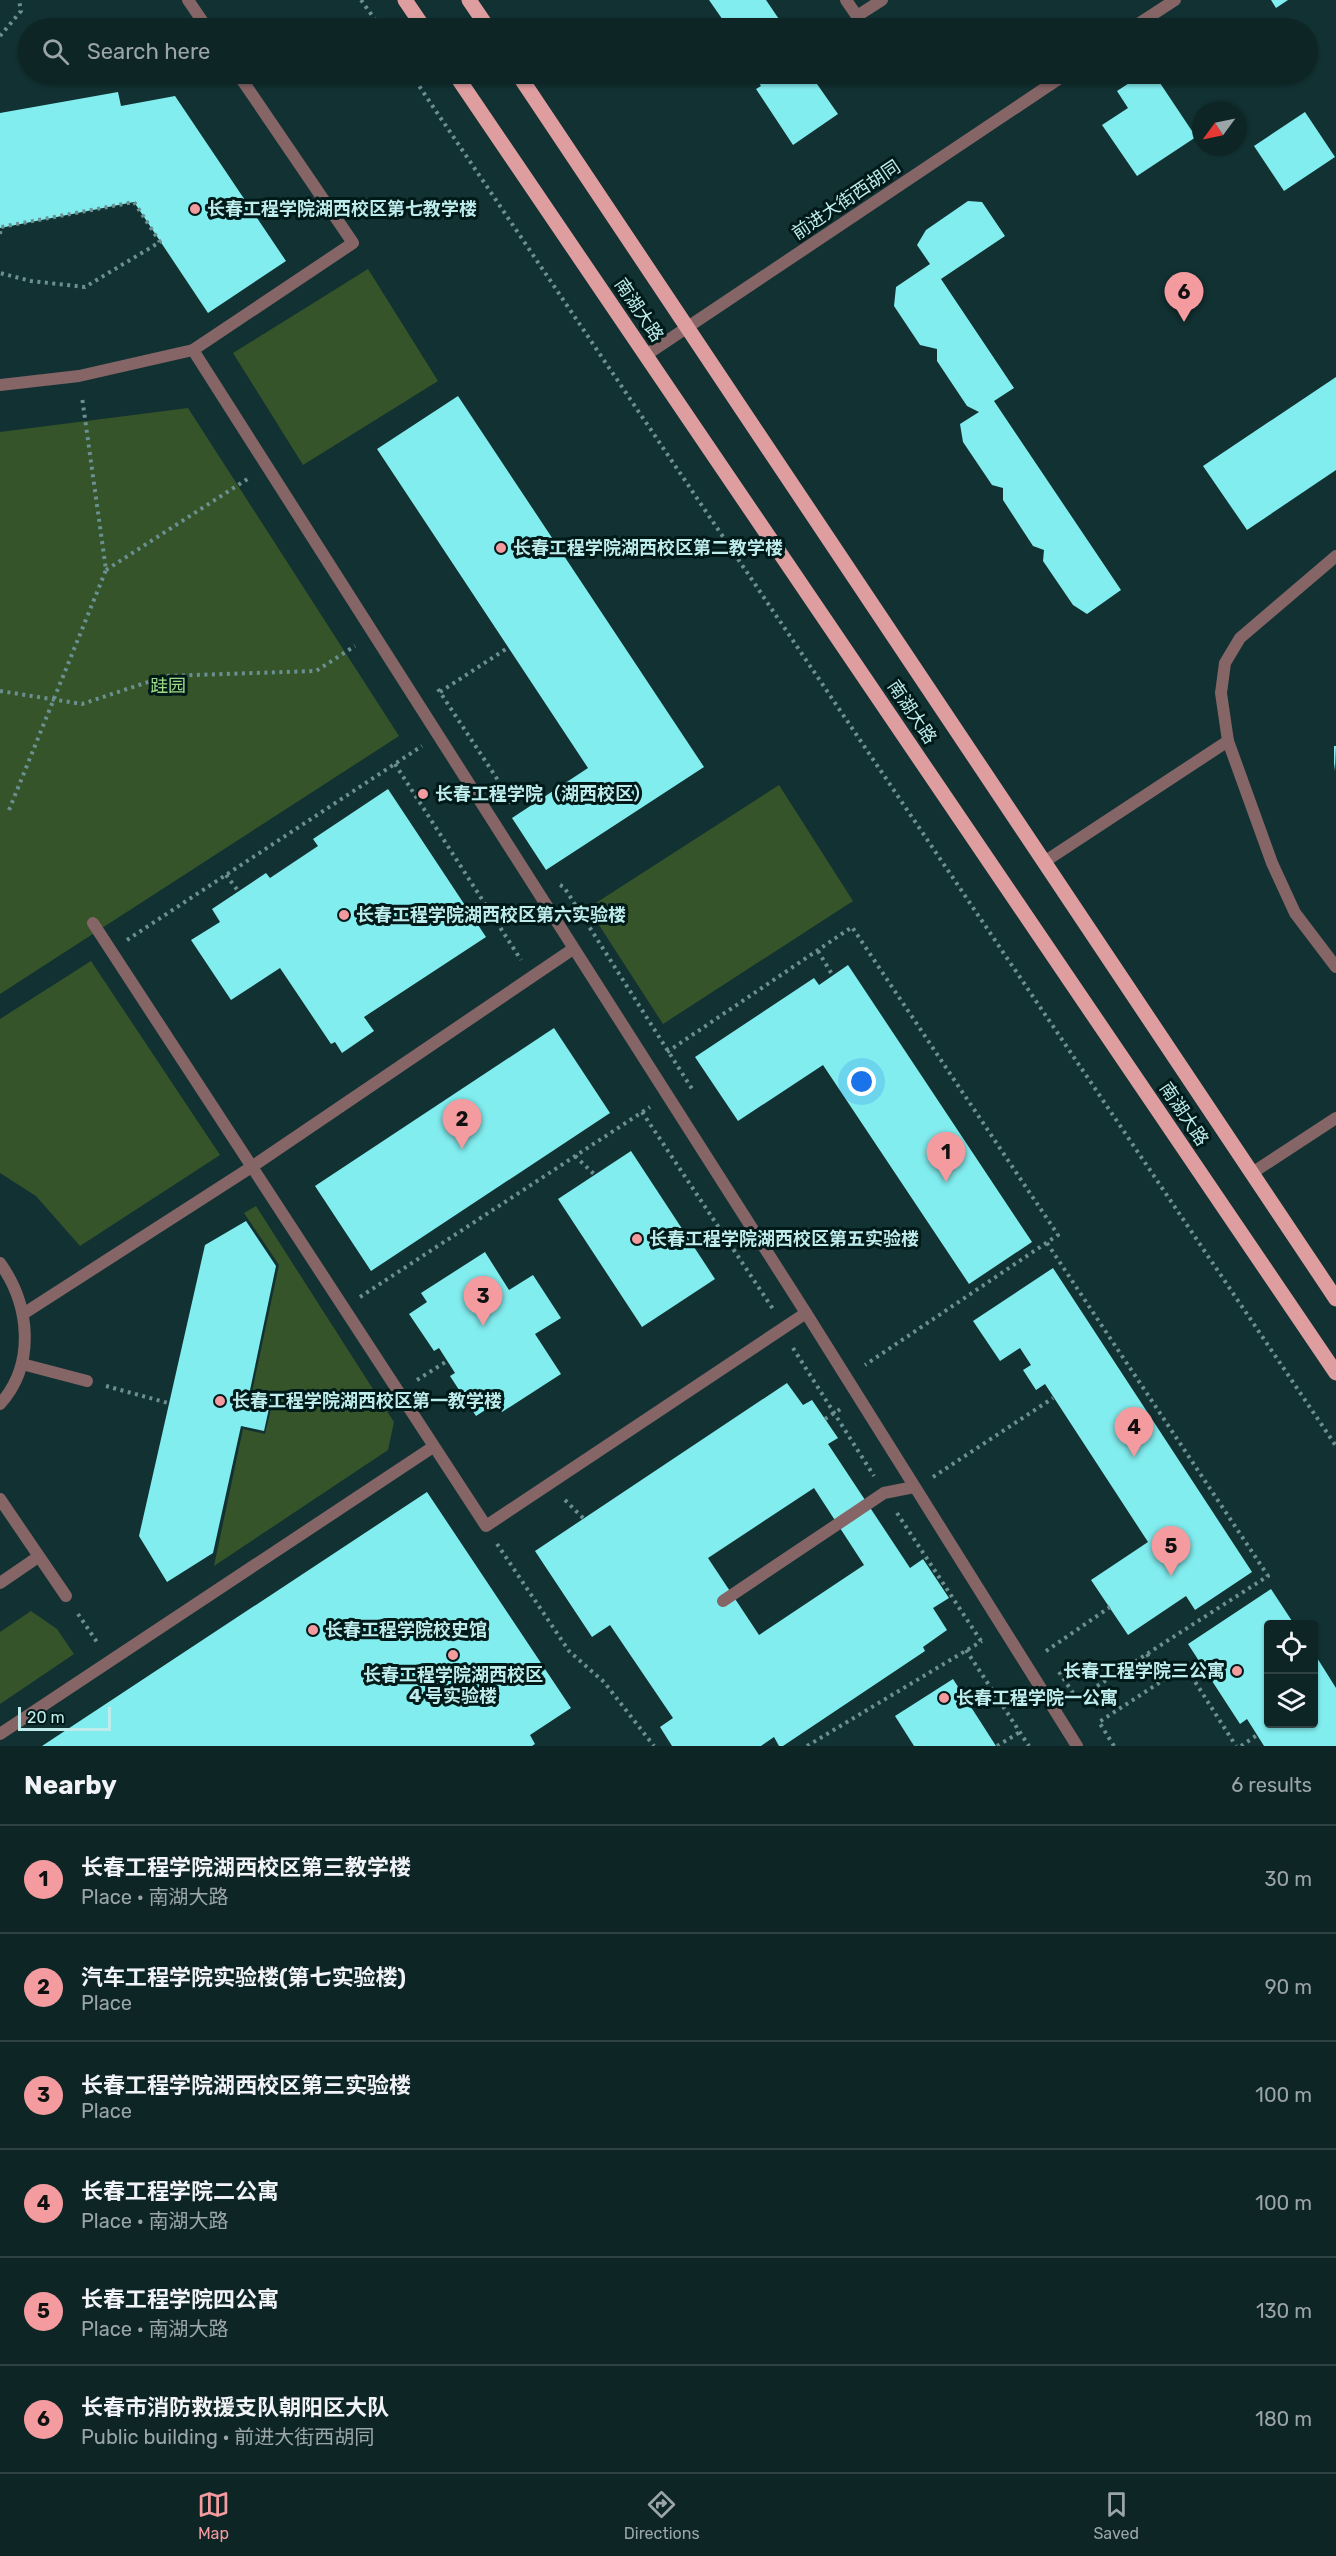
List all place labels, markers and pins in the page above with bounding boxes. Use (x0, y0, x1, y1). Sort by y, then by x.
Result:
place label: 长春工程学院湖西校区第七教学楼 (207, 198, 477, 220)
marker: 长春工程学院湖西校区第七教学楼 (188, 202, 202, 216)
pin: 6 (1164, 272, 1204, 322)
place label: 长春工程学院湖西校区第二教学楼 (513, 537, 783, 559)
marker: 长春工程学院湖西校区第二教学楼 (494, 541, 508, 555)
place label: 长春工程学院（湖西校区） (435, 783, 651, 805)
marker: 长春工程学院（湖西校区） (416, 787, 430, 801)
place label: 长春工程学院湖西校区第六实验楼 (356, 904, 626, 926)
marker: 长春工程学院湖西校区第六实验楼 (337, 908, 351, 922)
pin: 2 (442, 1100, 482, 1149)
pin: 1 (926, 1132, 966, 1182)
place label: 长春工程学院湖西校区第五实验楼 (649, 1228, 919, 1250)
marker: 长春工程学院湖西校区第五实验楼 (630, 1232, 644, 1246)
pin: 3 (464, 1276, 502, 1326)
place label: 长春工程学院湖西校区第一教学楼 (232, 1390, 502, 1412)
marker: 长春工程学院湖西校区第一教学楼 (213, 1394, 227, 1408)
pin: 4 (1114, 1408, 1154, 1457)
pin: 5 (1152, 1526, 1190, 1576)
place label: 长春工程学院校史馆 (325, 1619, 487, 1641)
marker: 长春工程学院校史馆 (306, 1623, 320, 1637)
marker: 长春工程学院湖西校区 4 号实验楼 (446, 1648, 460, 1662)
place label: 长春工程学院三公寓 (1063, 1660, 1225, 1682)
place label: 长春工程学院湖西校区 4 号实验楼 (363, 1664, 543, 1707)
marker: 长春工程学院三公寓 (1230, 1664, 1244, 1678)
place label: 长春工程学院一公寓 (956, 1687, 1118, 1709)
marker: 长春工程学院一公寓 (937, 1691, 951, 1705)

